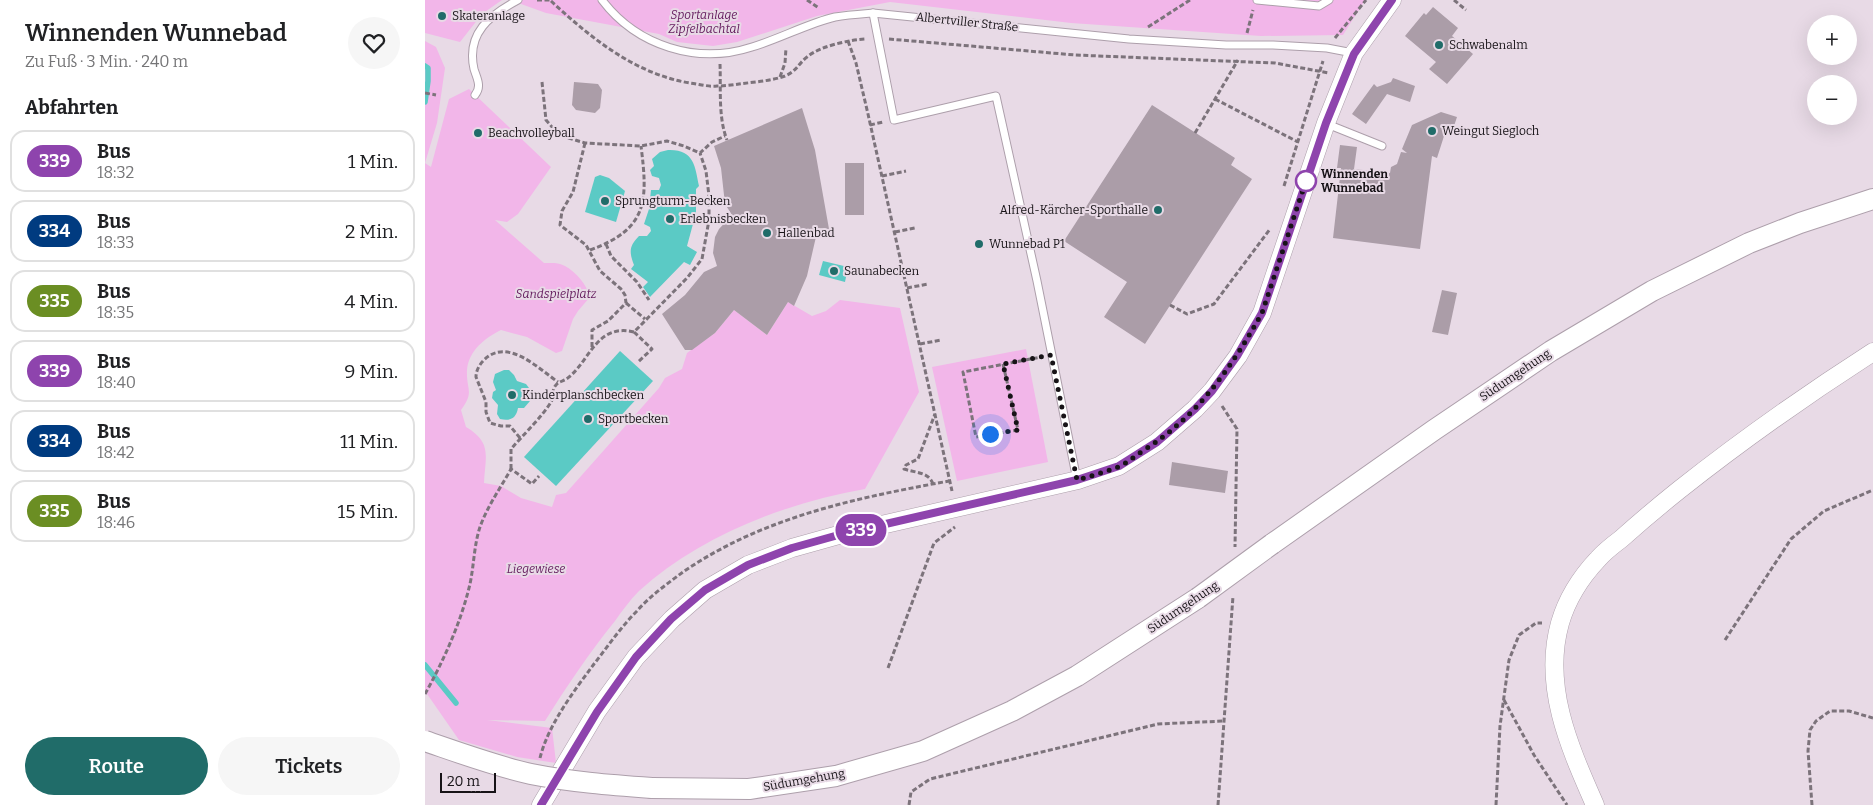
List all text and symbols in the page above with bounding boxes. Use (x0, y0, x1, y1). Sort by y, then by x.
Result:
park label: Sportanlage Zipfelbachtal (668, 8, 740, 36)
place label: Skateranlage (452, 9, 525, 23)
marker: Skateranlage (436, 10, 448, 22)
street label: Albertviller Straße (915, 10, 1019, 34)
map controls (1807, 15, 1857, 125)
button: + (1807, 15, 1857, 65)
button: heart (348, 17, 400, 69)
text: Winnenden Wunnebad (25, 19, 287, 47)
place label: Schwabenalm (1449, 38, 1528, 52)
marker: Schwabenalm (1433, 39, 1445, 51)
text: Zu Fuß · 3 Min. · 240 m (25, 52, 188, 71)
button: − (1807, 75, 1857, 125)
text: Abfahrten (25, 96, 118, 119)
place label: Weingut Siegloch (1442, 124, 1540, 138)
marker: Weingut Siegloch (1426, 125, 1438, 137)
place label: Beachvolleyball (488, 126, 575, 140)
marker: Beachvolleyball (472, 127, 484, 139)
text: Bus (97, 140, 131, 163)
text: 339 (39, 150, 70, 172)
text: 1 Min. (348, 150, 398, 173)
text: 18:32 (97, 163, 134, 182)
place label: Winnenden Wunnebad (1321, 167, 1388, 195)
marker: Winnenden Wunnebad (1295, 170, 1317, 192)
place label: Sprungturm-Becken (615, 194, 731, 208)
marker: Sprungturm-Becken (599, 195, 611, 207)
place label: Alfred-Kärcher-Sporthalle (999, 203, 1148, 217)
marker: Alfred-Kärcher-Sporthalle (1152, 204, 1164, 216)
text: Bus (97, 210, 131, 233)
place label: Erlebnisbecken (680, 212, 767, 226)
marker: Erlebnisbecken (664, 213, 676, 225)
text: 334 (39, 220, 70, 242)
text: 2 Min. (345, 220, 398, 243)
place label: Hallenbad (777, 226, 835, 240)
marker: Hallenbad (761, 227, 773, 239)
text: 18:33 (97, 233, 134, 252)
place label: Wunnebad P1 (989, 237, 1065, 251)
marker: Wunnebad P1 (973, 238, 985, 250)
place label: Saunabecken (844, 264, 919, 278)
marker: Saunabecken (828, 265, 840, 277)
text: Bus (97, 280, 131, 303)
park label: Sandspielplatz (516, 287, 597, 301)
text: 335 (39, 290, 70, 312)
text: 4 Min. (344, 290, 398, 313)
text: 18:35 (97, 303, 134, 322)
street label: Südumgehung (1477, 346, 1553, 404)
text: Bus (97, 350, 131, 373)
text: 339 (39, 360, 70, 382)
text: 9 Min. (344, 360, 398, 383)
text: 18:40 (97, 373, 136, 392)
place label: Kinderplanschbecken (522, 388, 644, 402)
marker: Kinderplanschbecken (506, 389, 518, 401)
place label: Sportbecken (598, 412, 669, 426)
marker: Sportbecken (582, 413, 594, 425)
text: Bus (97, 420, 131, 443)
your location (978, 422, 1003, 447)
text: 334 (39, 430, 70, 452)
text: 11 Min. (340, 430, 398, 453)
text: 18:42 (97, 443, 135, 462)
text: Bus (97, 490, 131, 513)
text: 335 (39, 500, 70, 522)
text: 15 Min. (338, 500, 398, 523)
text: 18:46 (97, 513, 135, 532)
line badge: 339 (832, 514, 890, 546)
text: 339 (845, 519, 877, 541)
park label: Liegewiese (507, 562, 565, 576)
street label: Südumgehung (1145, 578, 1221, 636)
button: Route (25, 737, 208, 795)
button: Tickets (218, 737, 400, 795)
street label: Südumgehung (762, 766, 846, 794)
scale bar (440, 770, 496, 793)
text: 20 m (447, 773, 480, 790)

